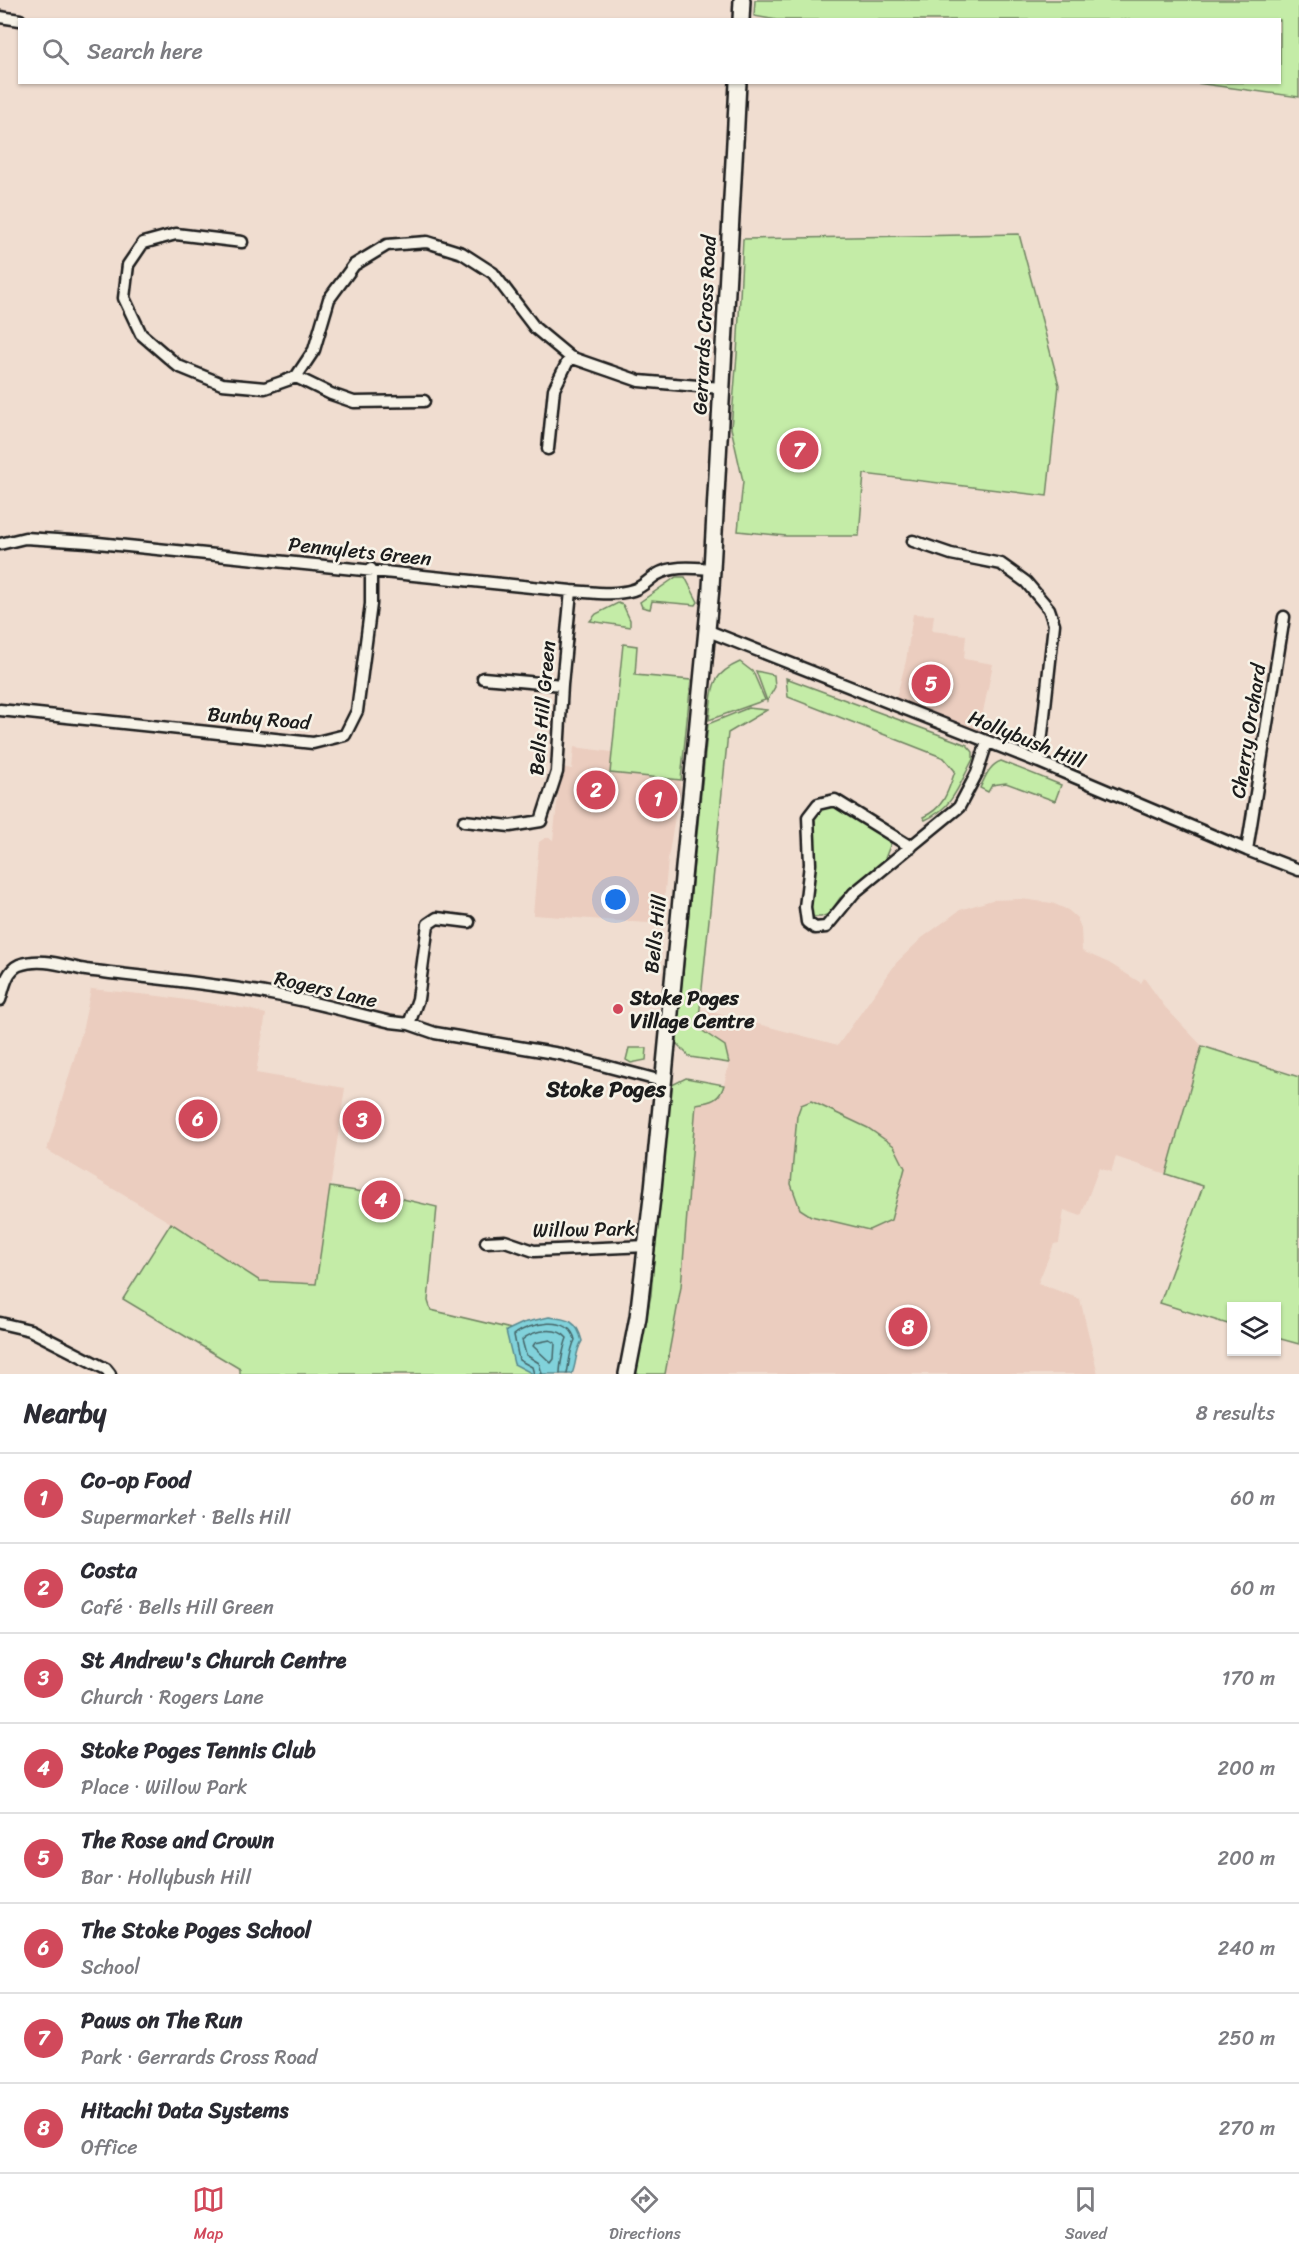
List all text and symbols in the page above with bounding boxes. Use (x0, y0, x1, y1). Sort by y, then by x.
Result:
search box (18, 18, 1281, 84)
text: Search here (87, 32, 203, 71)
icon: search (39, 35, 72, 68)
street label: Gerrards Cross Road (682, 233, 727, 416)
pin: 7 (780, 428, 818, 472)
street label: Pennylets Green (287, 527, 433, 576)
street label: Bells Hill Green (519, 639, 566, 777)
street label: Cherry Orchard (1221, 660, 1277, 801)
pin: 5 (912, 662, 950, 706)
street label: Bunby Road (206, 697, 313, 741)
street label: Hollybush Hill (963, 700, 1092, 779)
pin: 2 (576, 768, 616, 812)
pin: 1 (638, 776, 678, 822)
your location (601, 885, 630, 914)
street label: Bells Hill (634, 892, 677, 975)
street label: Rogers Lane (271, 961, 381, 1018)
place label: Stoke Poges Village Centre (629, 981, 755, 1039)
marker: Stoke Poges Village Centre (611, 1002, 625, 1016)
district label: Stoke Poges (545, 1070, 667, 1109)
pin: 6 (178, 1096, 218, 1142)
pin: 3 (342, 1098, 382, 1142)
pin: 4 (362, 1178, 400, 1222)
street label: Willow Park (532, 1211, 636, 1248)
map controls (1227, 1302, 1281, 1356)
button: layers (1227, 1302, 1281, 1356)
pin: 8 (888, 1304, 928, 1350)
text: Nearby (24, 1390, 106, 1436)
text: 8 results (1196, 1396, 1275, 1431)
text: Co-op Food (81, 1461, 190, 1500)
text: 1 (39, 1481, 48, 1516)
text: 60 m (1230, 1481, 1275, 1516)
text: Supermarket · Bells Hill (81, 1500, 290, 1535)
text: Costa (81, 1551, 137, 1590)
text: 2 (38, 1571, 49, 1606)
text: 60 m (1230, 1571, 1275, 1606)
text: Café · Bells Hill Green (81, 1590, 274, 1625)
text: St Andrew's Church Centre (81, 1641, 346, 1680)
text: 3 (38, 1661, 49, 1696)
text: 170 m (1222, 1661, 1275, 1696)
text: Church · Rogers Lane (81, 1680, 264, 1715)
text: Stoke Poges Tennis Club (81, 1731, 316, 1770)
text: 4 (37, 1751, 50, 1786)
text: 200 m (1218, 1751, 1275, 1786)
text: Place · Willow Park (81, 1770, 247, 1805)
text: The Rose and Crown (81, 1821, 274, 1860)
text: 5 (37, 1841, 50, 1876)
text: 200 m (1218, 1841, 1275, 1876)
text: Bar · Hollybush Hill (81, 1860, 251, 1895)
text: The Stoke Poges School (81, 1911, 311, 1950)
text: 6 (38, 1931, 49, 1966)
text: 240 m (1218, 1931, 1275, 1966)
text: School (81, 1950, 140, 1985)
text: Paws on The Run (81, 2001, 242, 2040)
text: 7 (38, 2021, 49, 2056)
text: 250 m (1218, 2021, 1275, 2056)
text: Park · Gerrards Cross Road (81, 2040, 317, 2075)
text: Hitachi Data Systems (81, 2091, 289, 2130)
text: 8 (37, 2111, 50, 2146)
text: 270 m (1219, 2111, 1275, 2146)
text: Office (81, 2130, 137, 2165)
tab: Map (192, 2183, 225, 2248)
tab: Directions (609, 2183, 681, 2248)
tab: Saved (1065, 2183, 1107, 2248)

